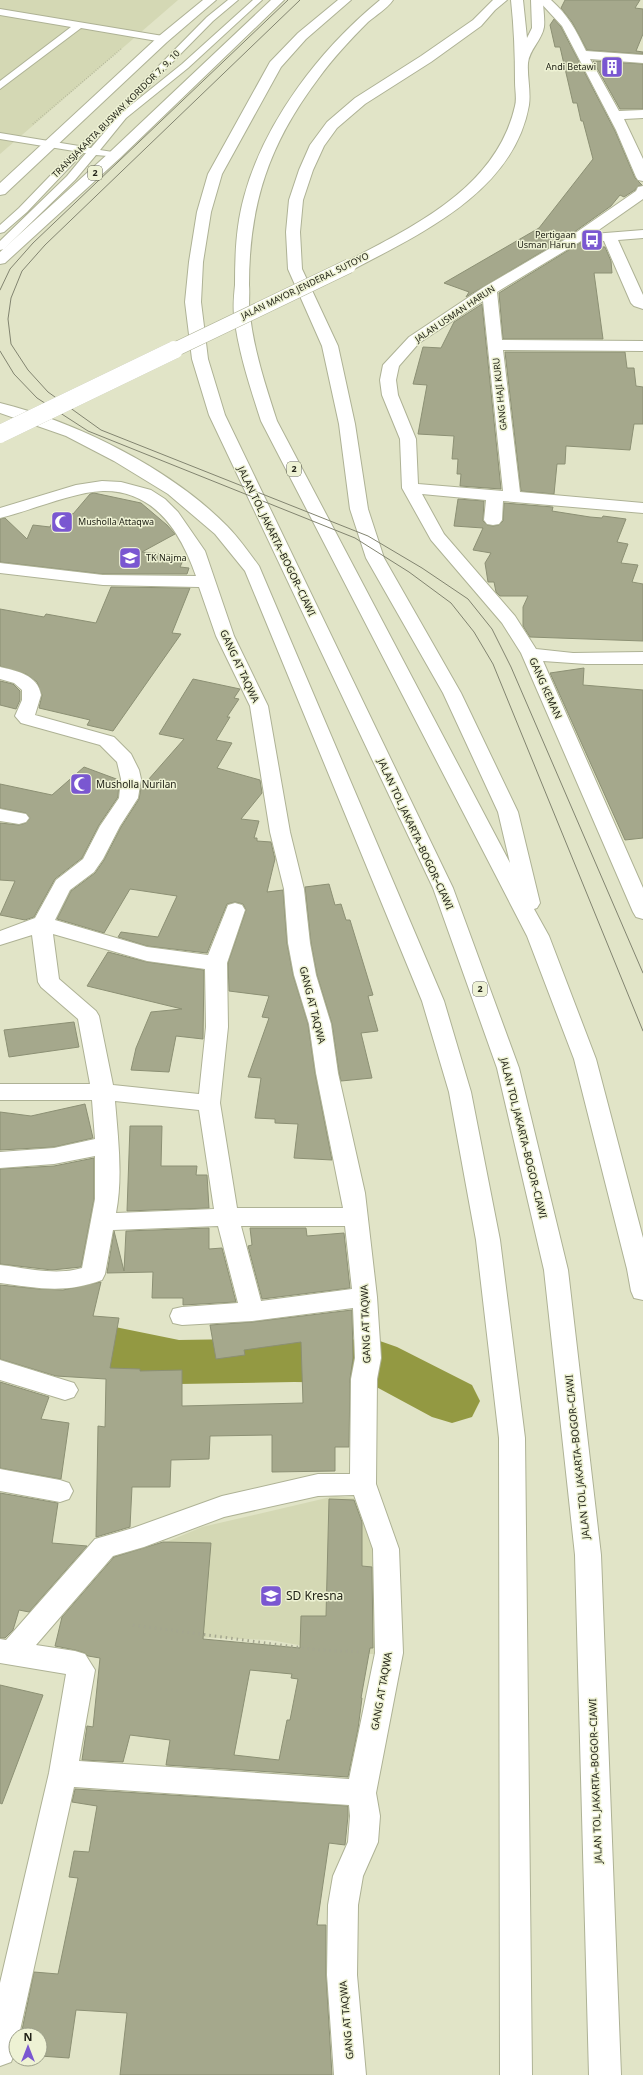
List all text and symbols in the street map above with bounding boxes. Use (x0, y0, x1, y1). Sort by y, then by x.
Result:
street label: TRANSJAKARTA BUSWAY KORIDOR 7, 9, 10 (49, 47, 183, 181)
building icon: Andi Betawi (599, 54, 625, 80)
place label: Andi Betawi (546, 60, 596, 73)
road number: 2 (88, 166, 102, 180)
bus stop icon: Pertigaan Usman Harun (579, 227, 605, 253)
place label: Pertigaan Usman Harun (517, 228, 576, 251)
street label: JALAN MAYOR JENDERAL SUTOYO (238, 249, 371, 323)
street label: JALAN USMAN HARUN (411, 282, 497, 346)
street label: GANG HAJI KURU (489, 357, 510, 431)
road number: 2 (287, 462, 301, 476)
street label: JALAN TOL JAKARTA–BOGOR–CIAWI (234, 463, 319, 618)
mosque icon: Musholla Attaqwa (49, 509, 75, 535)
place label: Musholla Attaqwa (78, 515, 154, 528)
school or university icon: TK Najma (117, 545, 143, 571)
place label: TK Najma (146, 551, 187, 564)
street label: GANG AT TAQWA (217, 627, 263, 705)
street label: GANG KEMAN (526, 655, 566, 721)
street label: JALAN TOL JAKARTA–BOGOR–CIAWI (374, 755, 457, 912)
mosque icon: Musholla Nurilan (68, 771, 94, 797)
place label: Musholla Nurilan (96, 777, 177, 791)
street label: GANG AT TAQWA (297, 965, 330, 1046)
road number: 2 (473, 982, 487, 996)
street label: JALAN TOL JAKARTA–BOGOR–CIAWI (497, 1055, 551, 1220)
street label: GANG AT TAQWA (357, 1284, 373, 1364)
street label: JALAN TOL JAKARTA–BOGOR–CIAWI (561, 1374, 593, 1541)
school or university icon: SD Kresna (258, 1583, 284, 1609)
place label: SD Kresna (286, 1587, 343, 1604)
street label: GANG AT TAQWA (367, 1650, 395, 1731)
street label: JALAN TOL JAKARTA–BOGOR–CIAWI (585, 1698, 605, 1865)
street label: GANG AT TAQWA (336, 1979, 356, 2060)
north arrow (8, 2027, 48, 2067)
text: N (24, 2029, 32, 2044)

